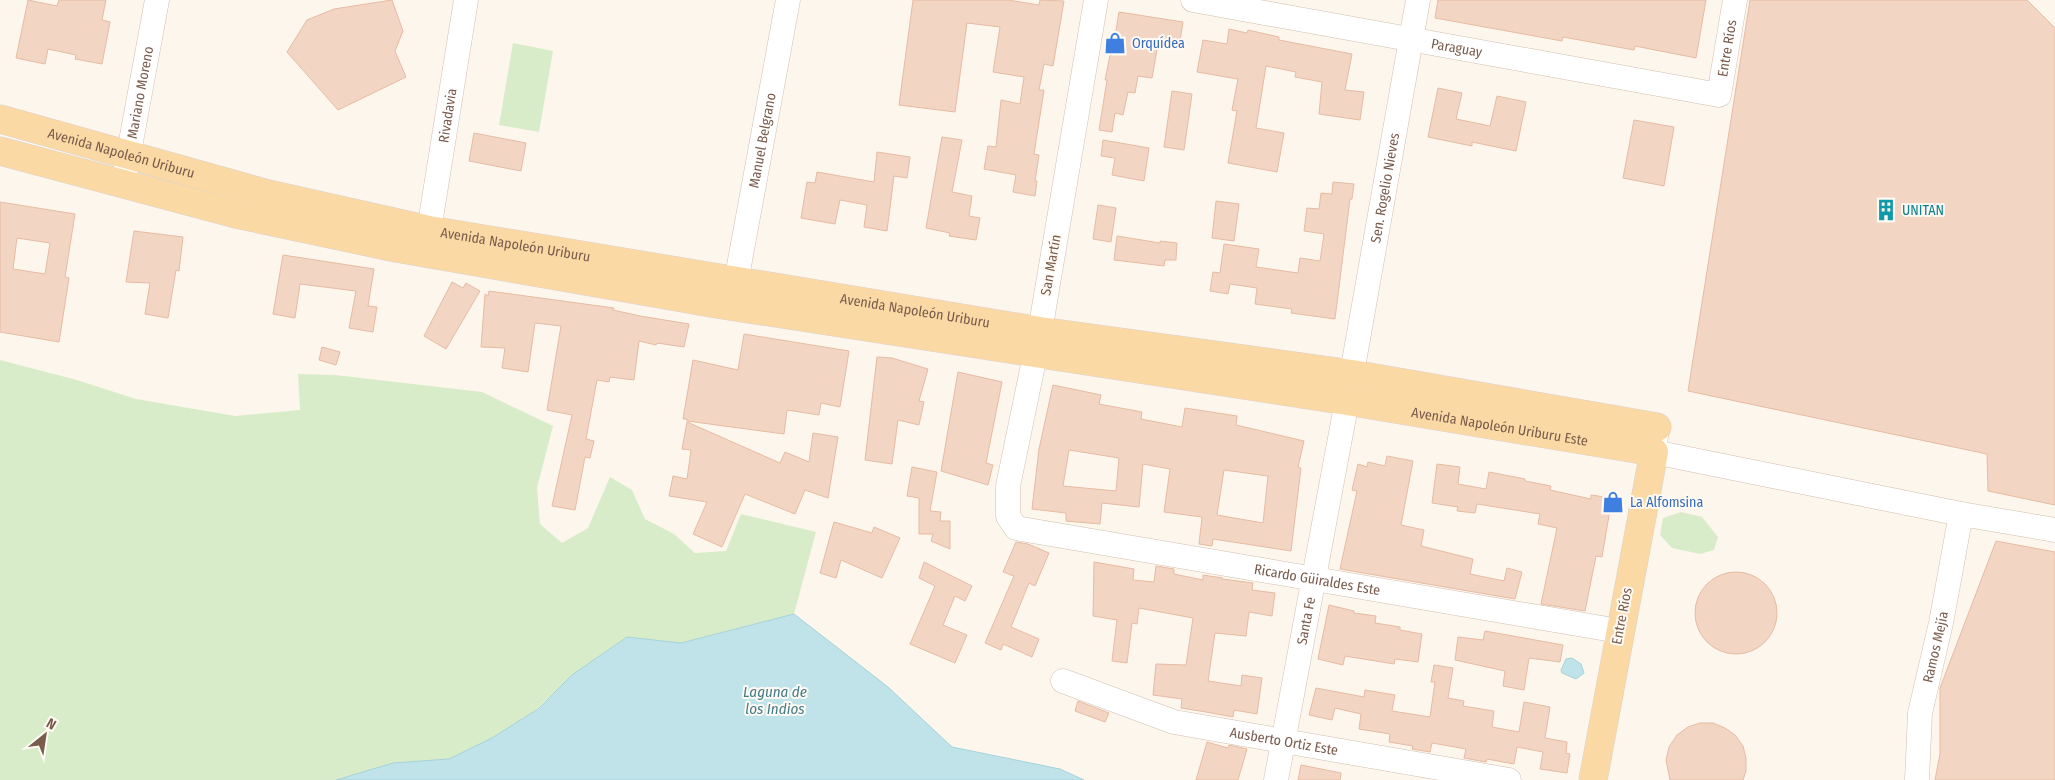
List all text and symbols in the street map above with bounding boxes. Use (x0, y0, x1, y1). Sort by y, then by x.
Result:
street label: Entre Ríos (1714, 18, 1740, 78)
shop icon: Orquídea (1102, 30, 1128, 56)
place label: Orquídea (1132, 35, 1185, 52)
street label: Paraguay (1430, 35, 1484, 61)
street label: Mariano Moreno (123, 45, 157, 140)
street label: Rivadavia (435, 87, 460, 144)
street label: Manuel Belgrano (745, 91, 779, 189)
street label: Avenida Napoleón Uriburu (46, 124, 197, 182)
street label: Sen. Rogelio Nieves (1367, 132, 1403, 244)
building icon: UNITAN (1873, 197, 1899, 223)
place label: UNITAN (1902, 202, 1944, 219)
street label: Avenida Napoleón Uriburu (439, 224, 592, 265)
street label: San Martín (1037, 233, 1065, 297)
street label: Avenida Napoleón Uriburu (839, 290, 991, 331)
street label: Avenida Napoleón Uriburu Este (1410, 403, 1589, 449)
shop icon: La Alfomsina (1600, 489, 1626, 515)
place label: La Alfomsina (1630, 494, 1703, 511)
street label: Ricardo Güiraldes Este (1253, 560, 1382, 599)
street label: Entre Ríos (1608, 586, 1636, 646)
street label: Santa Fe (1293, 595, 1319, 646)
street label: Ramos Mejía (1919, 610, 1952, 684)
water label: Laguna de los Indios (743, 683, 807, 718)
north arrow (20, 710, 70, 760)
text: N (43, 715, 59, 734)
street label: Ausberto Ortiz Este (1229, 723, 1339, 759)

